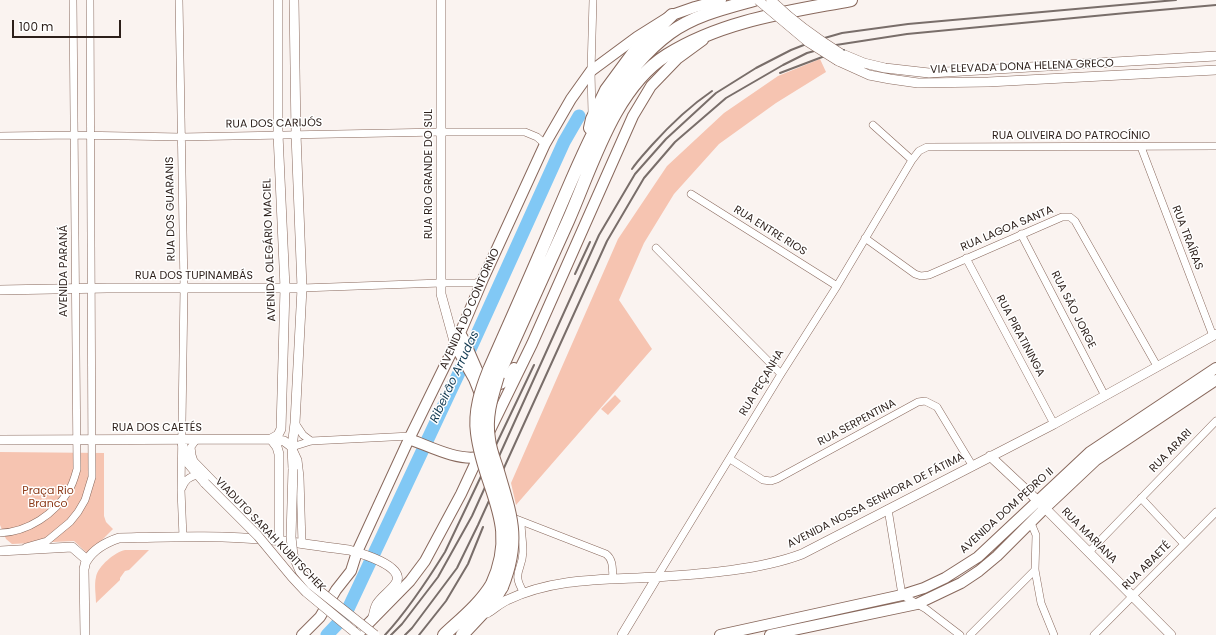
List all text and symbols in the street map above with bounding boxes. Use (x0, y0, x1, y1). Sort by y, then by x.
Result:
scale bar (14, 12, 123, 38)
text: 100 m (19, 18, 53, 35)
street label: VIA ELEVADA DONA HELENA GRECO (930, 57, 1114, 77)
street label: RUA RIO GRANDE DO SUL (422, 109, 436, 239)
street label: RUA DOS CARIJÓS (226, 117, 322, 131)
street label: RUA OLIVEIRA DO PATROCÍNIO (992, 129, 1150, 143)
street label: RUA DOS GUARANIS (163, 157, 179, 261)
street label: AVENIDA OLEGÁRIO MACIEL (261, 178, 279, 322)
street label: RUA ENTRE RIOS (731, 203, 809, 259)
street label: RUA LAGOA SANTA (959, 204, 1055, 254)
street label: RUA TRAÍRAS (1169, 204, 1205, 272)
street label: AVENIDA PARANÁ (57, 225, 71, 317)
street label: AVENIDA DO CONTORNO (437, 246, 503, 372)
street label: RUA DOS TUPINAMBÁS (135, 269, 253, 283)
street label: RUA SÃO JORGE (1048, 269, 1098, 351)
street label: RUA PIRATININGA (993, 293, 1047, 379)
water label: Ribeirão Arrudas (427, 329, 483, 425)
street label: RUA PEÇANHA (737, 347, 787, 419)
street label: RUA SERPENTINA (816, 397, 898, 449)
street label: RUA DOS CAETÉS (112, 421, 202, 435)
street label: RUA ARARI (1147, 426, 1195, 476)
street label: AVENIDA NOSSA SENHORA DE FÁTIMA (785, 450, 967, 552)
street label: AVENIDA DOM PEDRO II (957, 465, 1057, 557)
street label: VIADUTO SARAH KUBITSCHEK (212, 475, 328, 595)
park label: Praça Rio Branco (22, 484, 74, 510)
street label: RUA MARIANA (1058, 505, 1120, 567)
street label: RUA ABAETÉ (1120, 539, 1174, 593)

